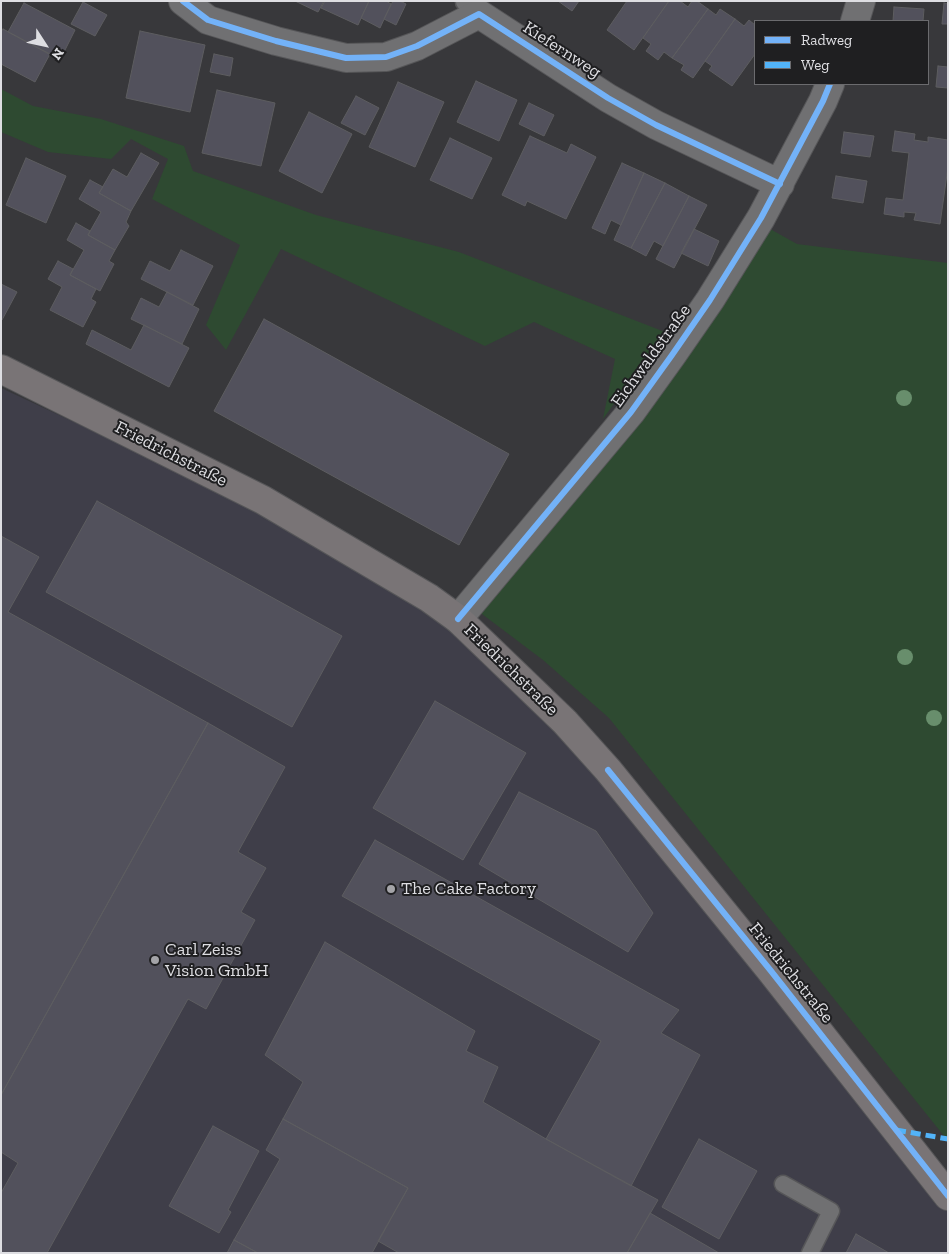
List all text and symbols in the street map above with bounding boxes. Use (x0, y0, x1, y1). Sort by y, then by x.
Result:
street label: Kiefernweg (519, 17, 605, 83)
north arrow (20, 20, 70, 70)
legend (754, 20, 929, 85)
text: Radweg (801, 31, 852, 49)
text: N (48, 45, 68, 63)
text: Weg (801, 56, 830, 74)
street label: Eichwaldstraße (606, 300, 696, 412)
street label: Friedrichstraße (111, 416, 231, 492)
street label: Friedrichstraße (459, 620, 563, 720)
place label: The Cake Factory (401, 878, 536, 900)
marker: The Cake Factory (385, 883, 397, 895)
street label: Friedrichstraße (744, 918, 838, 1028)
place label: Carl Zeiss Vision GmbH (165, 939, 269, 982)
marker: Carl Zeiss Vision GmbH (149, 954, 161, 966)

